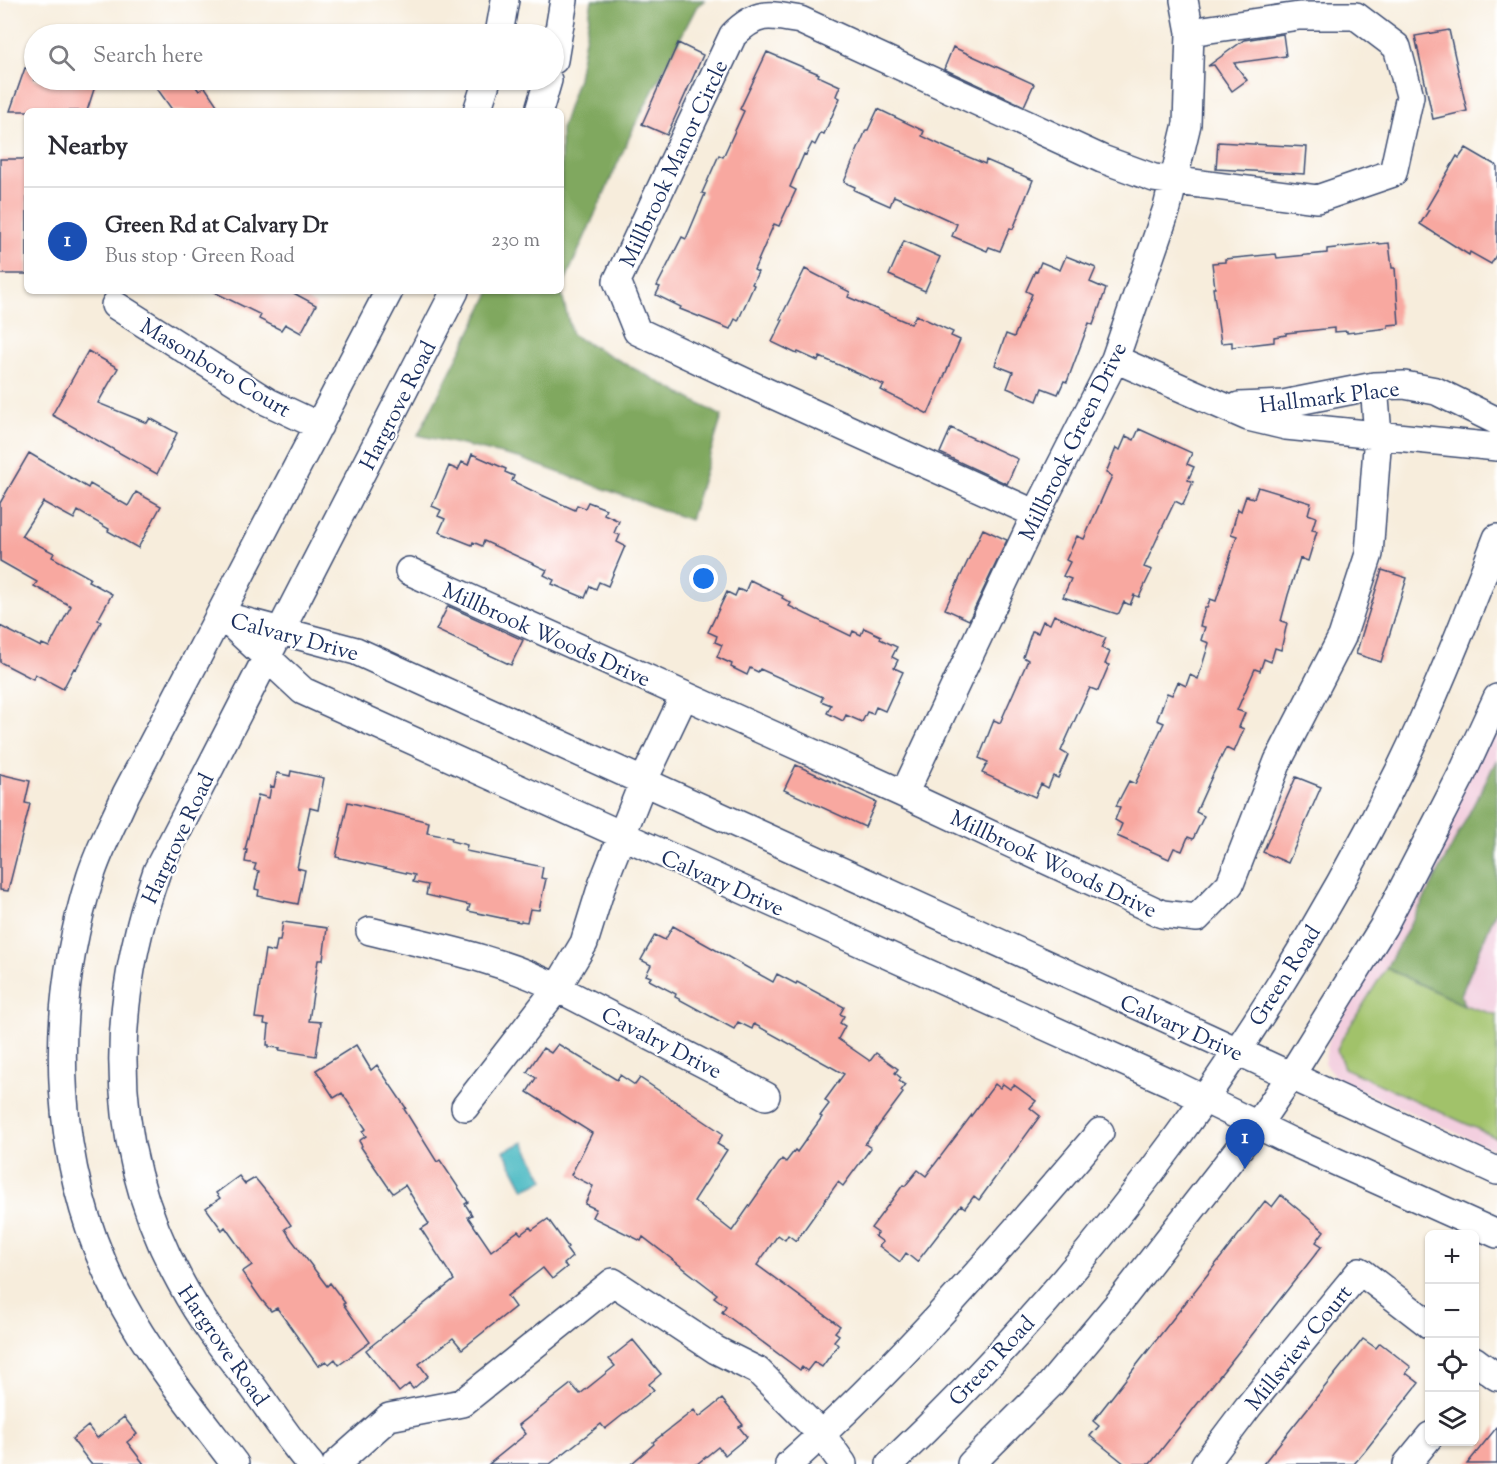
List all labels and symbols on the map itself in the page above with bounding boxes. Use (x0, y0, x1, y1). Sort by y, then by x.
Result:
street label: Millbrook Manor Circle (614, 55, 738, 273)
street label: Masonboro Court (133, 312, 296, 427)
street label: Hargrove Road (353, 336, 446, 477)
street label: Millbrook Green Drive (1013, 338, 1137, 547)
street label: Hallmark Place (1257, 374, 1401, 423)
your location (689, 564, 718, 593)
street label: Millbrook Woods Drive (437, 576, 655, 697)
street label: Calvary Drive (226, 606, 362, 671)
street label: Hargrove Road (135, 769, 224, 910)
street label: Millbrook Woods Drive (944, 804, 1161, 928)
street label: Calvary Drive (655, 843, 788, 926)
street label: Green Road (1243, 920, 1330, 1033)
street label: Calvary Drive (1114, 988, 1247, 1071)
street label: Cavalry Drive (595, 1001, 727, 1089)
pin: 1 (1226, 1120, 1264, 1169)
street label: Millsview Court (1240, 1279, 1361, 1419)
street label: Hargrove Road (168, 1280, 275, 1414)
street label: Green Road (943, 1309, 1044, 1415)

